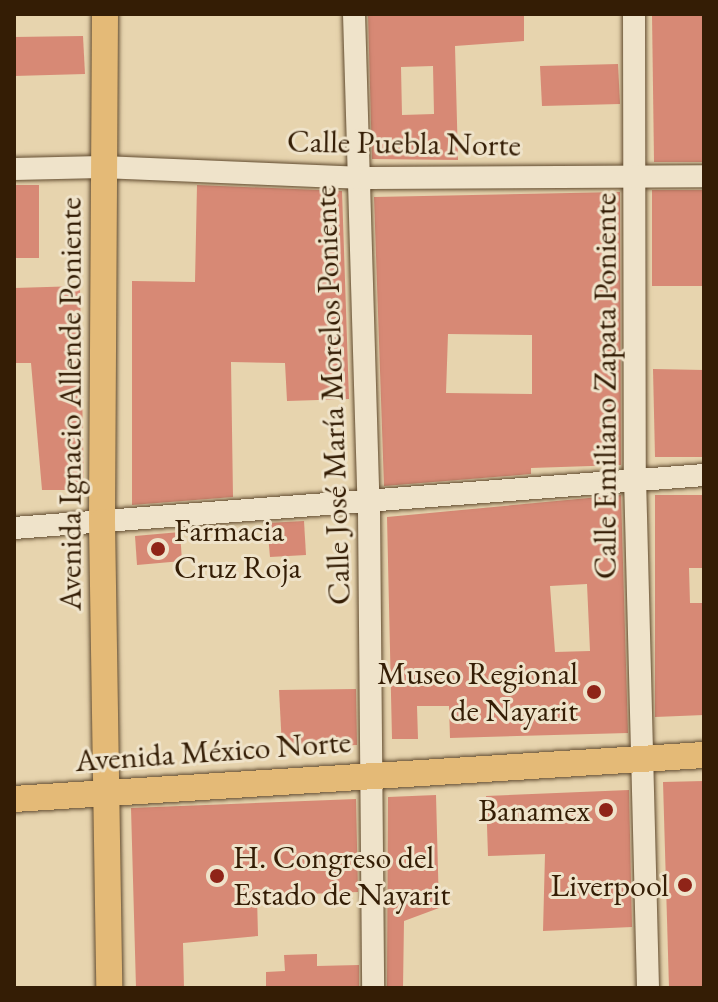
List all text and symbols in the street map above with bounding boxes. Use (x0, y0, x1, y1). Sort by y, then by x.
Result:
street label: Calle Puebla Norte (287, 122, 521, 164)
street label: Calle José María Morelos Poniente (305, 184, 359, 606)
street label: Calle Emiliano Zapata Poniente (586, 193, 624, 579)
street label: Avenida Ignacio Allende Poniente (51, 197, 89, 611)
place label: Farmacia Cruz Roja (174, 512, 301, 587)
marker: Farmacia Cruz Roja (149, 540, 167, 558)
place label: Museo Regional de Nayarit (377, 655, 578, 730)
marker: Museo Regional de Nayarit (585, 683, 603, 701)
street label: Avenida México Norte (74, 722, 352, 780)
place label: Banamex (478, 791, 590, 829)
marker: Banamex (597, 801, 615, 819)
place label: H. Congreso del Estado de Nayarit (233, 839, 450, 914)
place label: Liverpool (551, 866, 669, 904)
marker: H. Congreso del Estado de Nayarit (208, 867, 226, 885)
marker: Liverpool (676, 876, 694, 894)

